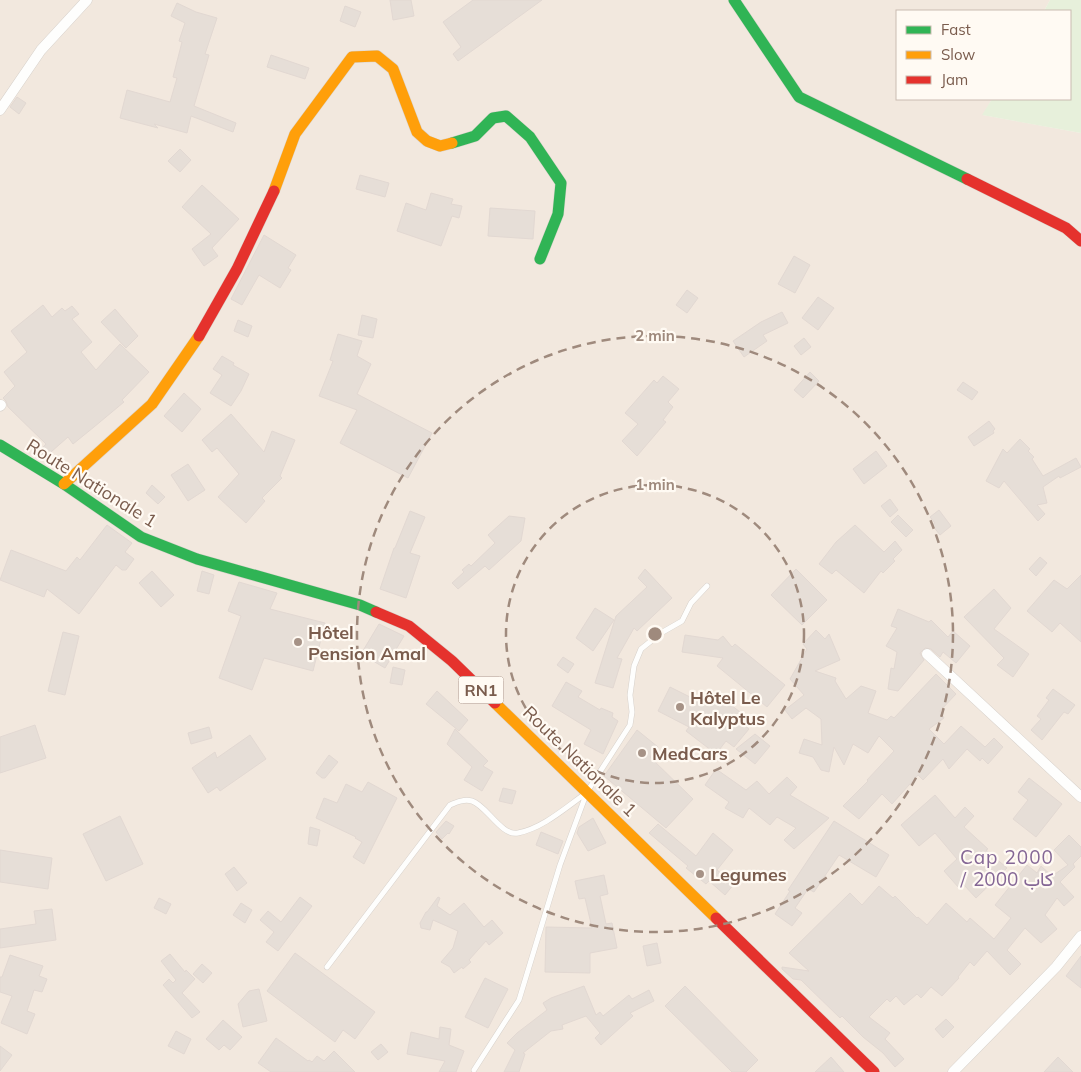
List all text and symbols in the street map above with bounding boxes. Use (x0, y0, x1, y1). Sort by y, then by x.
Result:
legend (896, 10, 1071, 100)
text: Fast (941, 20, 971, 39)
text: Slow (941, 45, 975, 64)
text: Jam (941, 70, 968, 89)
text: 2 min (635, 326, 675, 345)
street label: Route Nationale 1 (22, 434, 162, 532)
text: 1 min (635, 475, 675, 494)
place label: Hôtel Pension Amal (308, 621, 426, 665)
centre of rings (646, 625, 664, 643)
marker: Hôtel Pension Amal (292, 636, 304, 648)
road number: RN1 (458, 676, 504, 704)
place label: Hôtel Le Kalyptus (690, 686, 765, 730)
street label: Route Nationale 1 (518, 701, 642, 821)
marker: Hôtel Le Kalyptus (674, 701, 686, 713)
place label: MedCars (652, 742, 728, 765)
marker: MedCars (636, 747, 648, 759)
district label: Cap 2000 / كاب 2000 (960, 845, 1054, 891)
place label: Legumes (710, 863, 787, 886)
marker: Legumes (694, 868, 706, 880)

